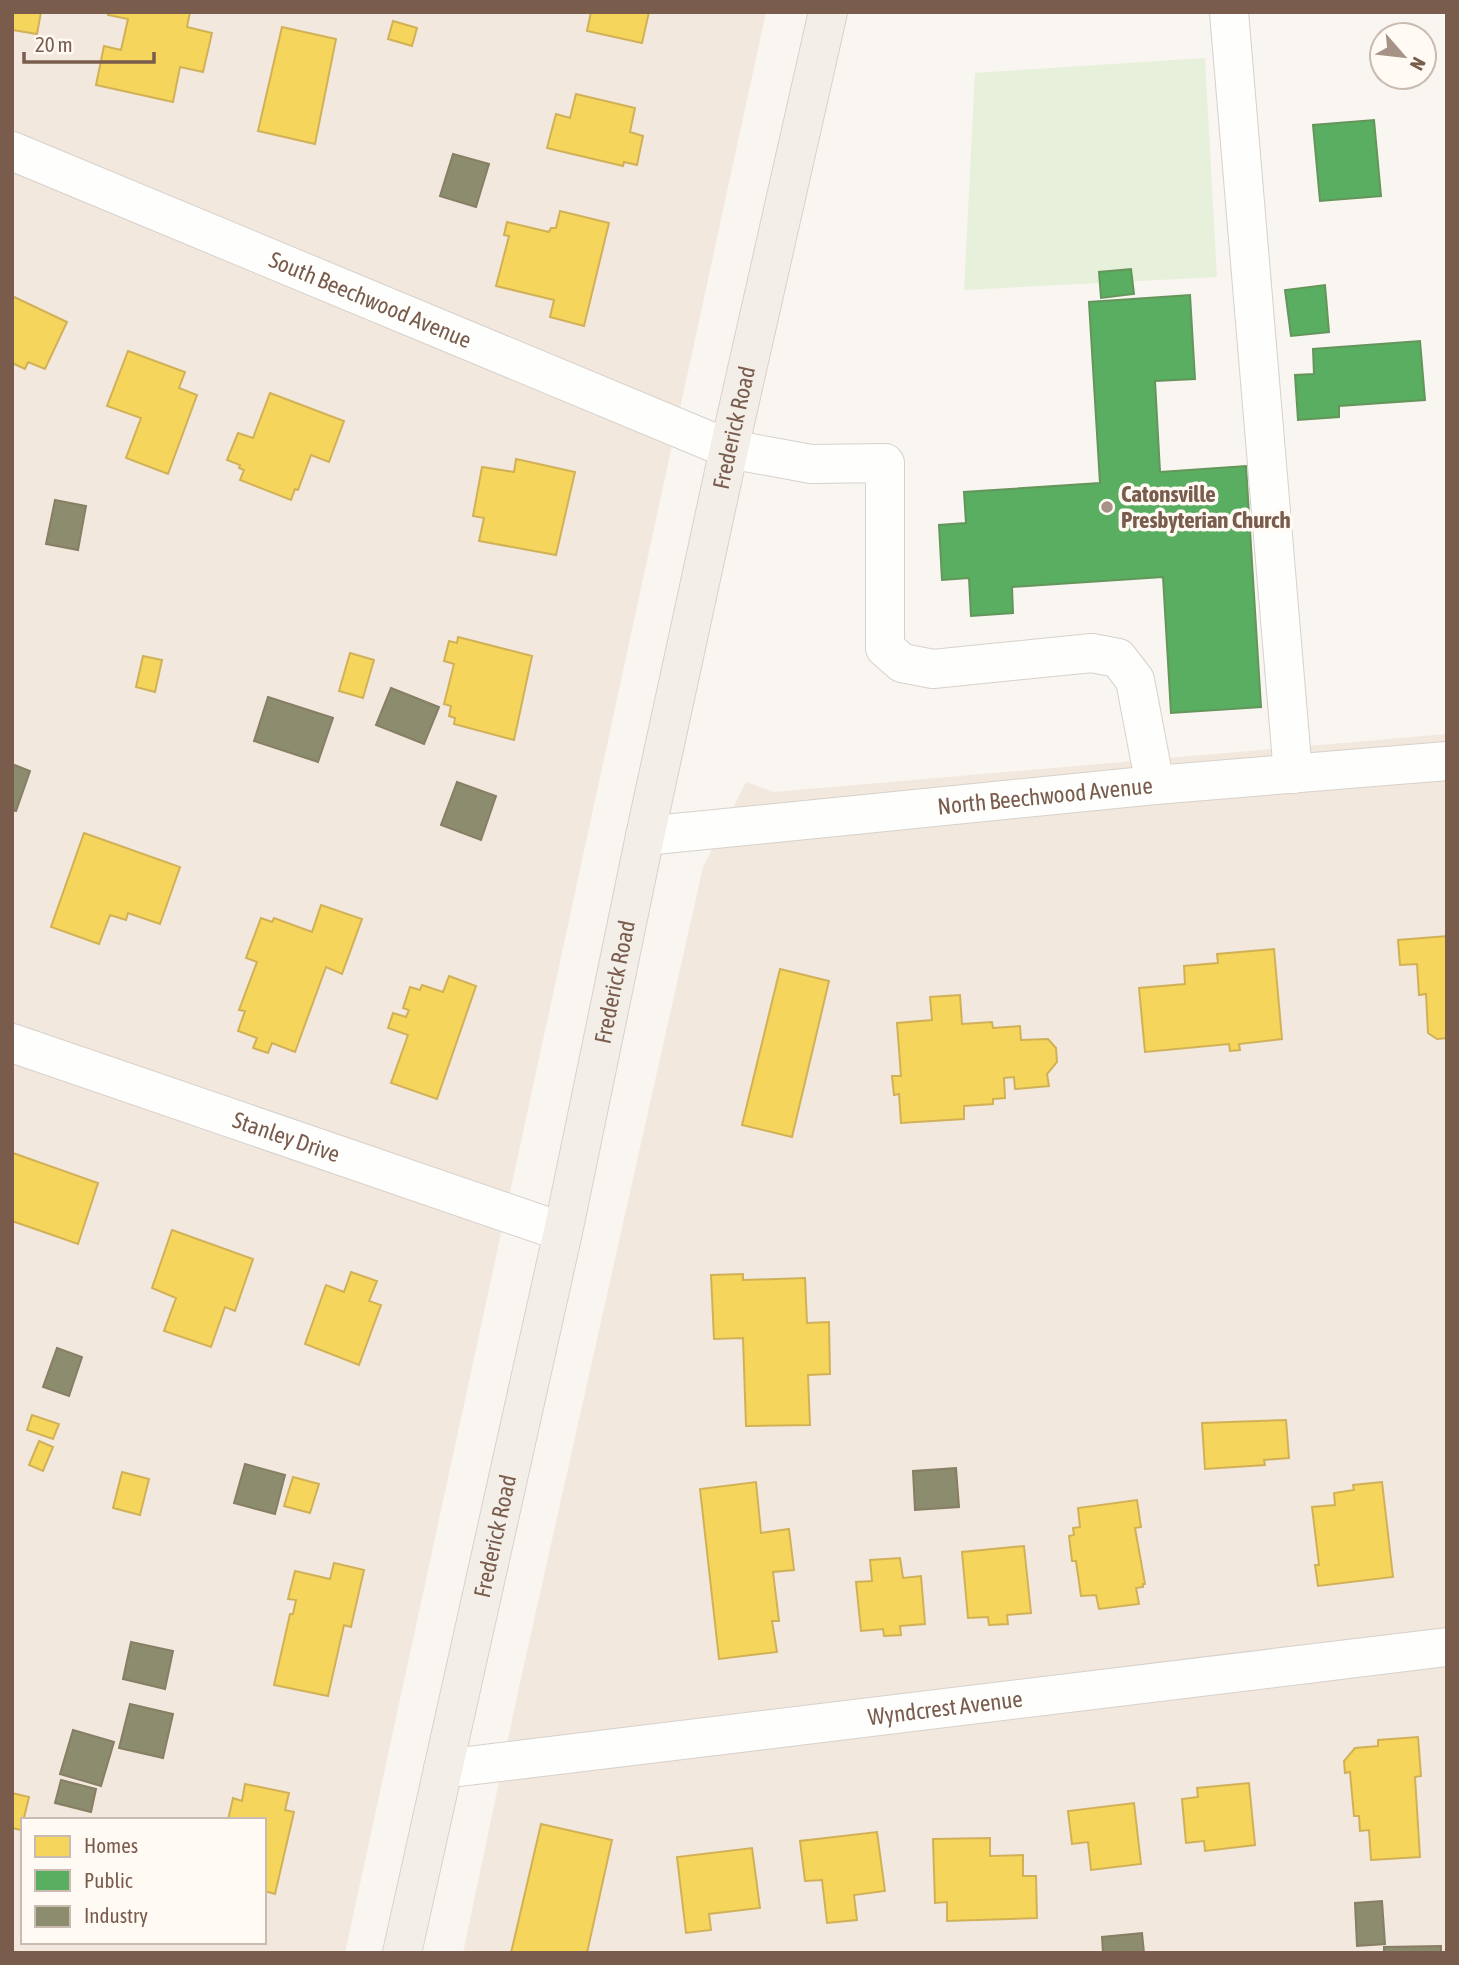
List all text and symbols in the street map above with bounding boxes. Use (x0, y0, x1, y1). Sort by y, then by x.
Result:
scale bar (24, 21, 154, 65)
north arrow (1368, 21, 1438, 91)
text: 20 m (35, 32, 73, 56)
text: N (1406, 54, 1430, 74)
street label: South Beechwood Avenue (265, 246, 475, 353)
street label: Frederick Road (708, 364, 760, 492)
place label: Catonsville Presbyterian Church (1121, 481, 1291, 533)
marker: Catonsville Presbyterian Church (1099, 499, 1115, 515)
street label: North Beechwood Avenue (936, 772, 1154, 820)
street label: Frederick Road (589, 918, 640, 1046)
street label: Stanley Drive (229, 1107, 343, 1167)
street label: Frederick Road (469, 1472, 521, 1600)
street label: Wyndcrest Avenue (867, 1686, 1024, 1730)
legend (21, 1818, 266, 1944)
text: Homes (84, 1833, 138, 1857)
text: Public (84, 1868, 133, 1892)
text: Industry (84, 1903, 148, 1927)

